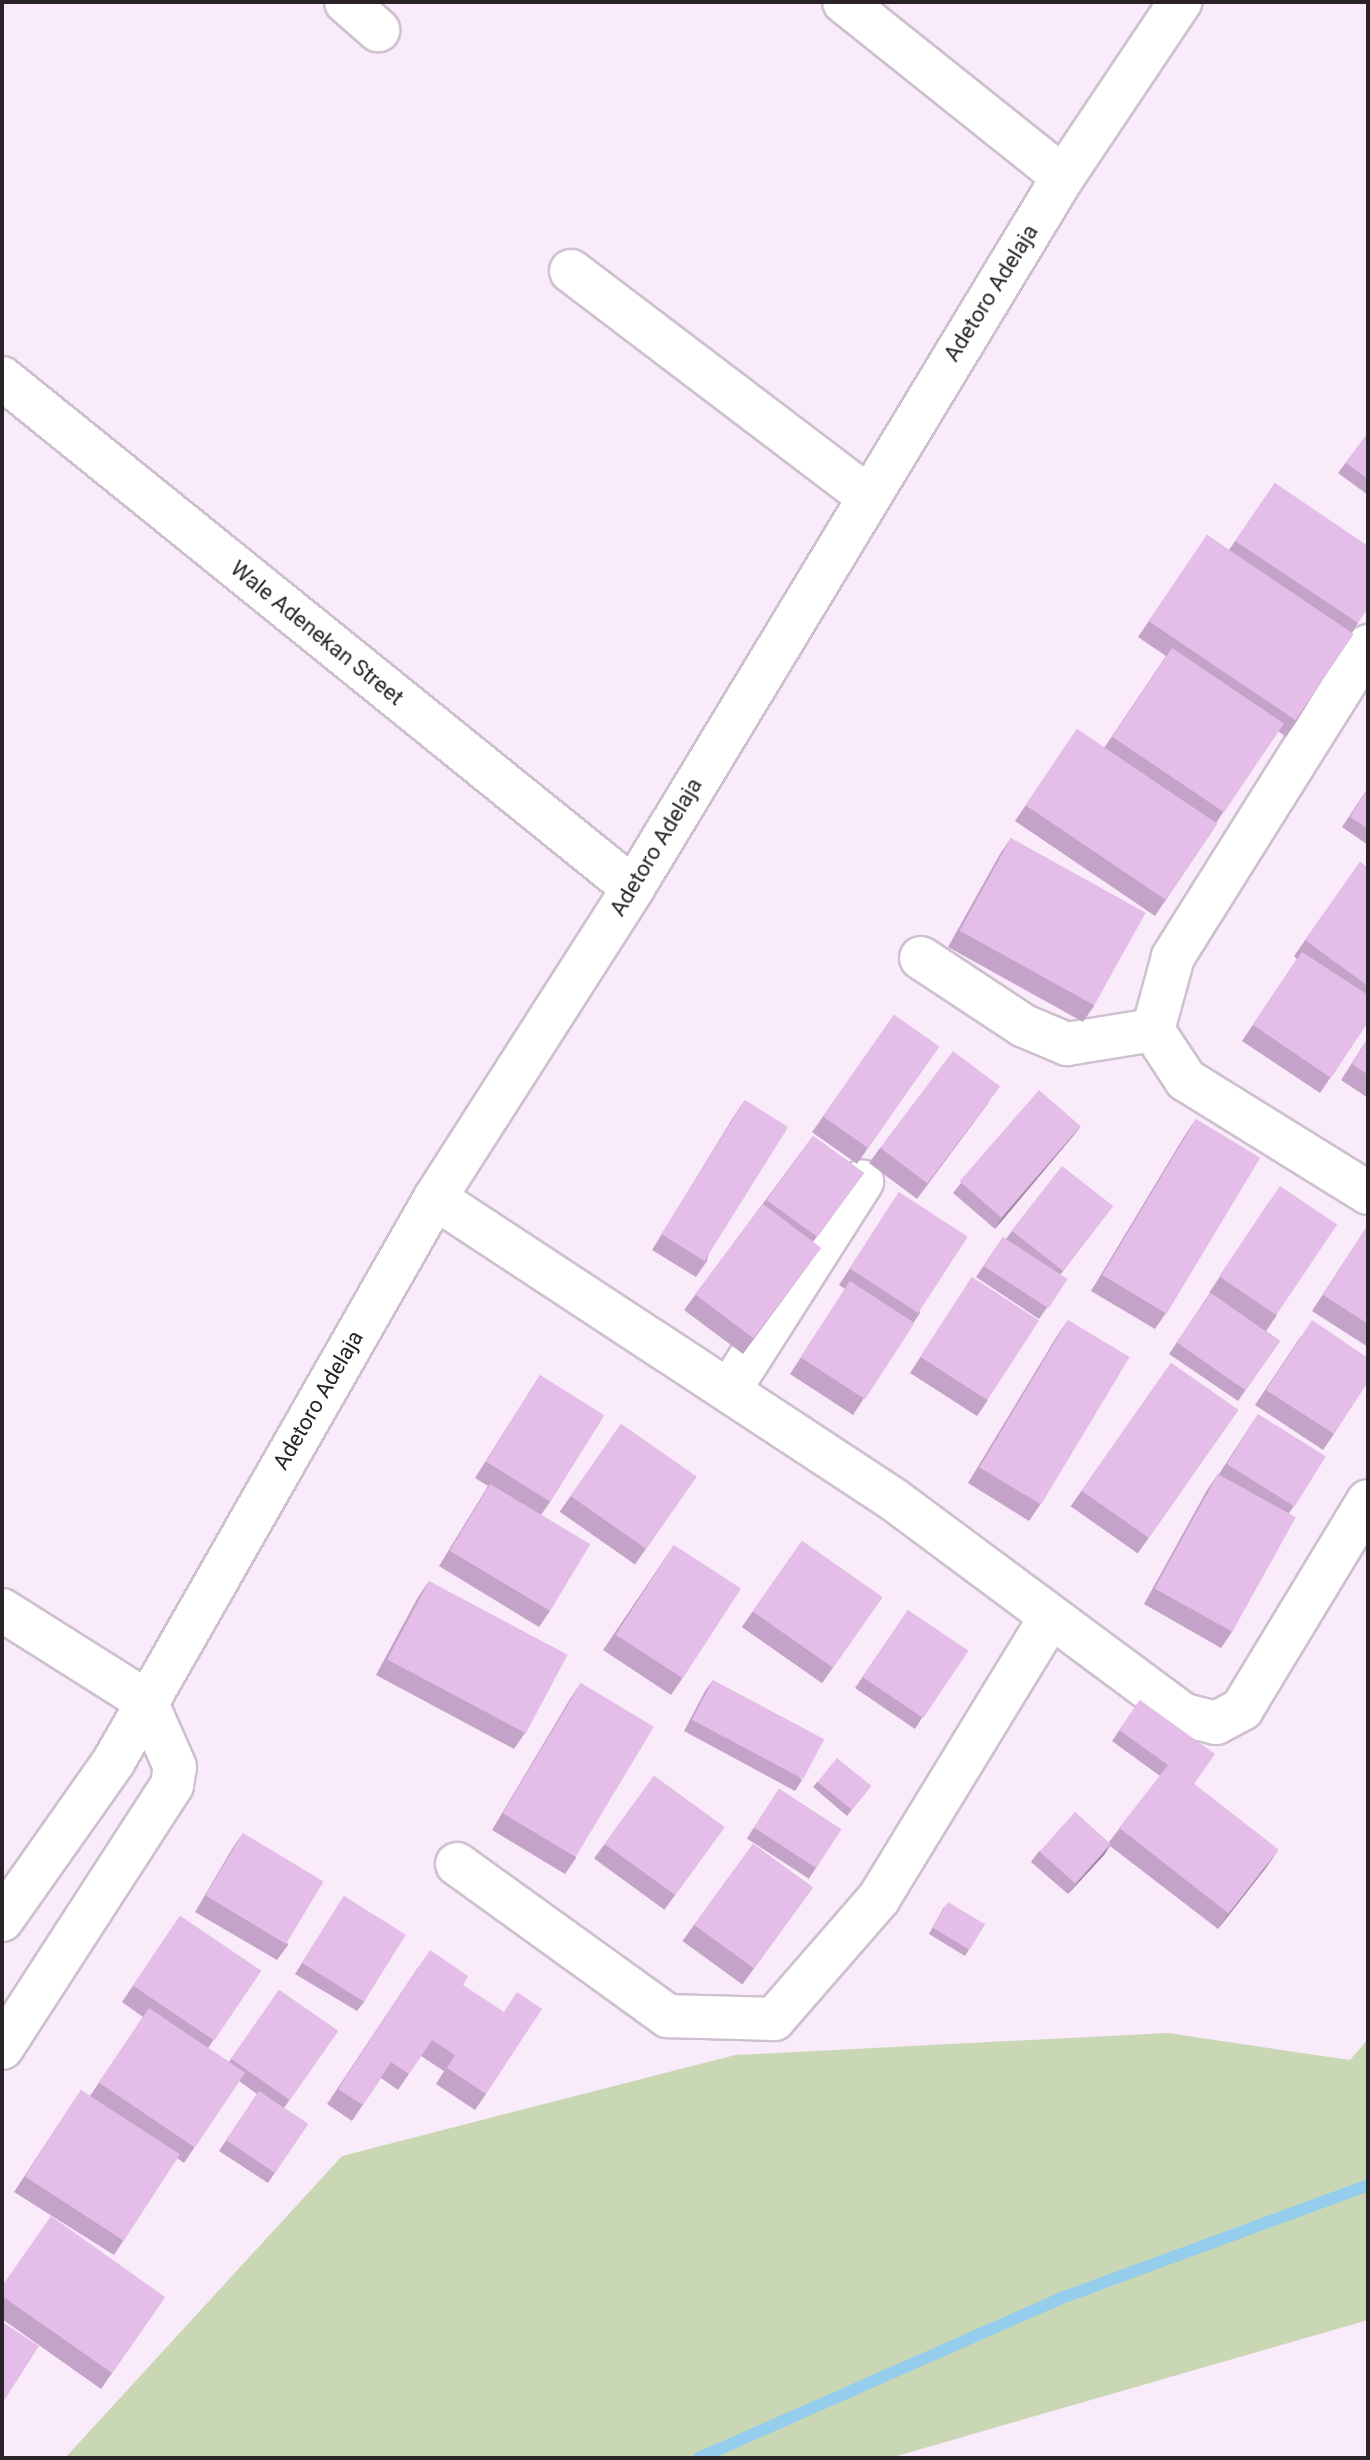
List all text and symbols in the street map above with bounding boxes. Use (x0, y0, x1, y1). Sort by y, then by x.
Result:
street label: Adetoro Adelaja (938, 220, 1044, 366)
street label: Wale Adenekan Street (225, 555, 409, 711)
street label: Adetoro Adelaja (604, 773, 708, 921)
street label: Adetoro Adelaja (268, 1326, 368, 1474)

